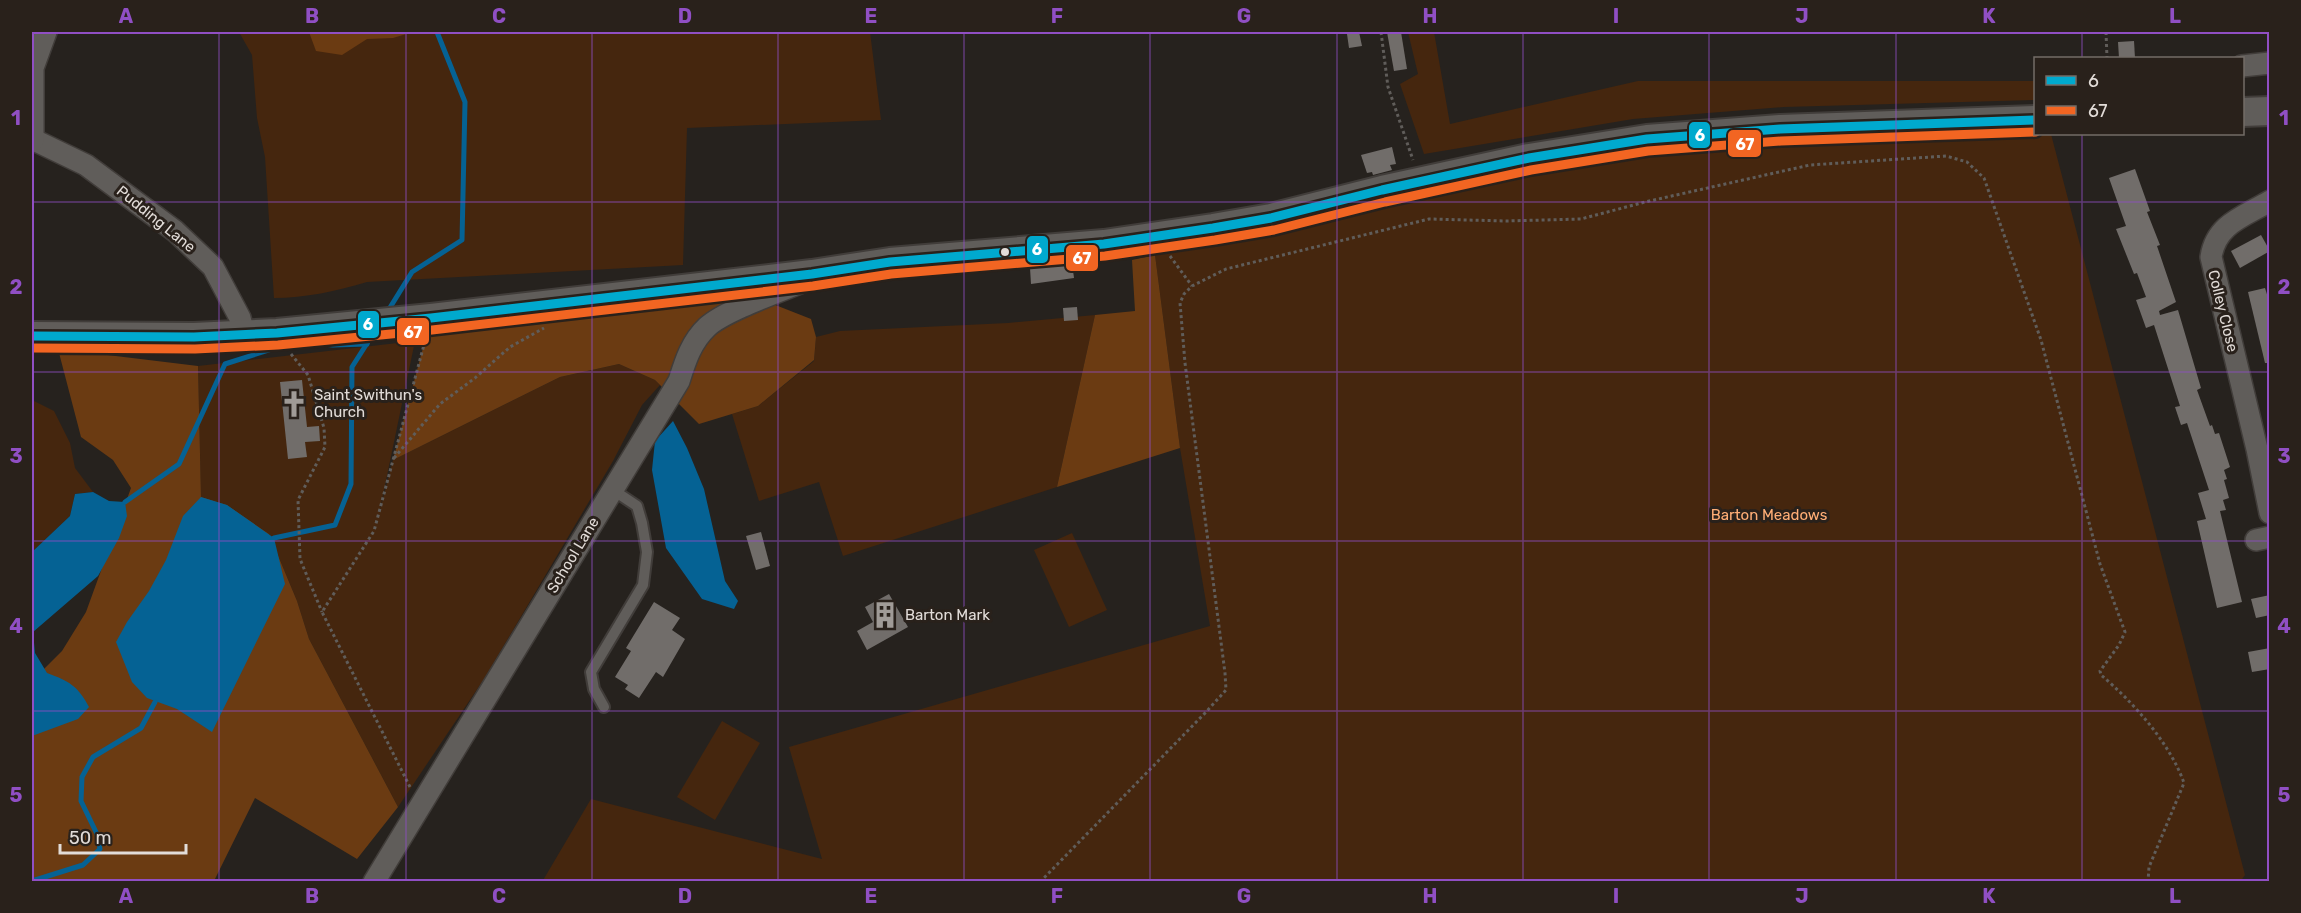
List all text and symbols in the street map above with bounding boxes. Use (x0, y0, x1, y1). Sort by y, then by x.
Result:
text: A (119, 4, 134, 28)
text: B (305, 4, 319, 28)
text: C (492, 4, 506, 28)
text: D (678, 4, 692, 28)
text: E (865, 4, 877, 28)
text: F (1051, 4, 1063, 28)
text: G (1237, 4, 1251, 28)
text: H (1423, 4, 1437, 28)
text: I (1613, 4, 1619, 28)
text: J (1795, 4, 1809, 28)
text: K (1982, 4, 1996, 28)
text: L (2169, 4, 2181, 28)
legend (2034, 57, 2244, 135)
text: 6 (2088, 70, 2099, 92)
text: 67 (2088, 100, 2108, 122)
text: 1 (11, 106, 21, 130)
text: 1 (2279, 106, 2289, 130)
line badge: 6 (1688, 121, 1711, 149)
text: 6 (1695, 126, 1705, 145)
line badge: 67 (1727, 129, 1762, 158)
text: 67 (1735, 135, 1755, 154)
street label: Pudding Lane (113, 182, 199, 256)
line badge: 6 (1026, 235, 1049, 264)
text: 6 (1032, 240, 1042, 259)
line badge: 67 (1065, 244, 1099, 272)
unlabelled marker (999, 246, 1011, 258)
text: 67 (1072, 249, 1092, 268)
street label: Colley Close (2204, 268, 2242, 354)
text: 2 (10, 275, 23, 299)
text: 2 (2278, 275, 2291, 299)
line badge: 6 (357, 310, 380, 339)
text: 6 (363, 315, 373, 334)
line badge: 67 (396, 317, 430, 346)
text: 67 (403, 323, 423, 342)
place label: Saint Swithun's Church (314, 386, 422, 421)
church icon: Saint Swithun's Church (279, 389, 309, 419)
text: 3 (9, 444, 23, 468)
text: 3 (2277, 444, 2291, 468)
park label: Barton Meadows (1711, 506, 1828, 524)
street label: School Lane (543, 514, 603, 596)
building icon: Barton Mark (870, 600, 900, 630)
place label: Barton Mark (905, 606, 990, 624)
text: 4 (9, 614, 23, 638)
text: 4 (2277, 614, 2291, 638)
text: 5 (10, 783, 23, 807)
text: 5 (2278, 783, 2291, 807)
scale bar (60, 817, 186, 855)
text: 50 m (69, 827, 112, 849)
text: A (119, 884, 134, 908)
text: B (305, 884, 319, 908)
text: C (492, 884, 506, 908)
text: D (678, 884, 692, 908)
text: E (865, 884, 877, 908)
text: F (1051, 884, 1063, 908)
text: G (1237, 884, 1251, 908)
text: H (1423, 884, 1437, 908)
text: I (1613, 884, 1619, 908)
text: J (1795, 884, 1809, 908)
text: K (1982, 884, 1996, 908)
text: L (2169, 884, 2181, 908)

